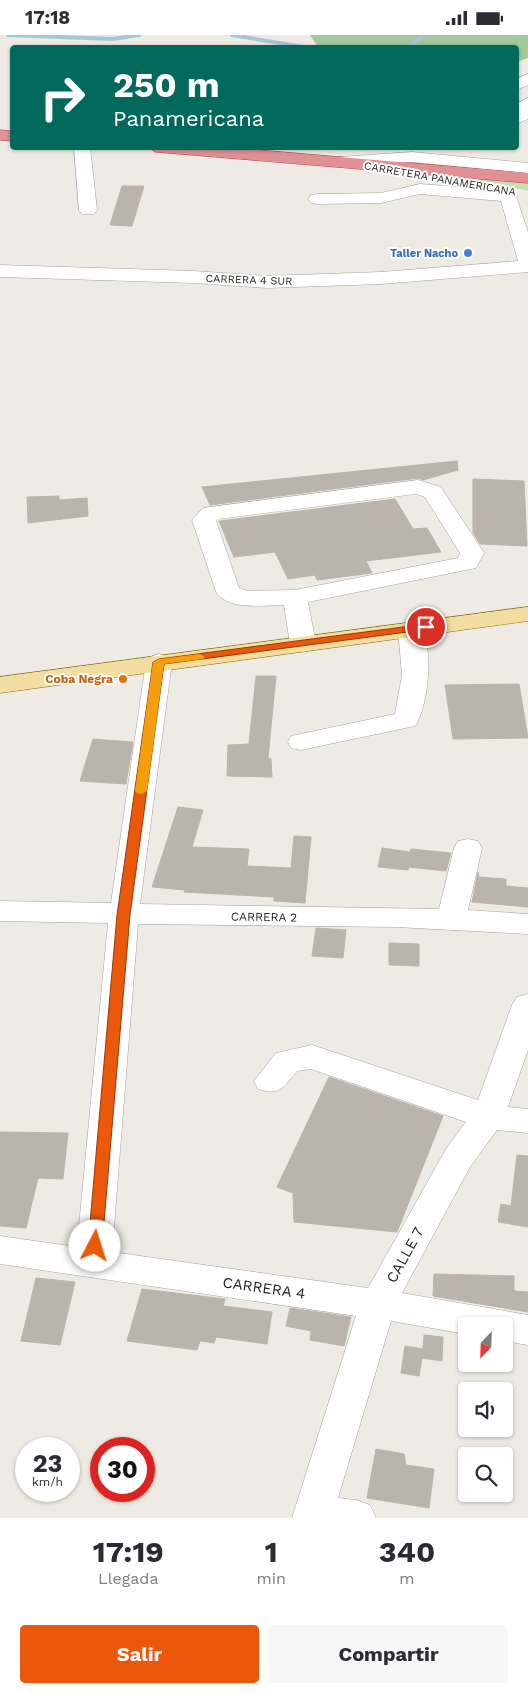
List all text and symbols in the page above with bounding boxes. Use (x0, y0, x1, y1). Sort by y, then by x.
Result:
text: 17:18 (25, 6, 70, 29)
text: 250 m (113, 64, 220, 106)
icon: right (30, 65, 95, 130)
text: Panamericana (113, 106, 264, 131)
street label: CARRETERA PANAMERICANA (363, 159, 517, 199)
place label: Taller Nacho (390, 247, 458, 260)
marker: Taller Nacho (462, 247, 474, 259)
street label: CARRERA 4 SUR (205, 272, 293, 288)
pin (405, 606, 447, 648)
icon: arrive (412, 613, 440, 641)
place label: Coba Negra (45, 672, 113, 686)
marker: Coba Negra (117, 673, 129, 685)
street label: CARRERA 2 (231, 909, 297, 925)
position arrow (68, 1219, 120, 1271)
street label: CALLE 7 (382, 1224, 428, 1286)
street label: CARRERA 4 (222, 1273, 306, 1303)
north arrow (458, 1317, 512, 1373)
map controls (458, 1317, 513, 1502)
button: sound (458, 1382, 513, 1437)
speed limit sign: 30 (90, 1437, 155, 1502)
button: search (458, 1447, 513, 1502)
text: 23 (33, 1449, 62, 1478)
text: km/h (32, 1475, 63, 1489)
text: 17:19 (93, 1534, 164, 1569)
text: 1 (265, 1534, 278, 1569)
text: 340 (379, 1534, 435, 1569)
text: Llegada (98, 1569, 158, 1588)
text: min (257, 1569, 286, 1588)
text: m (399, 1569, 415, 1588)
button: Salir (20, 1625, 259, 1683)
button: Compartir (269, 1625, 508, 1683)

